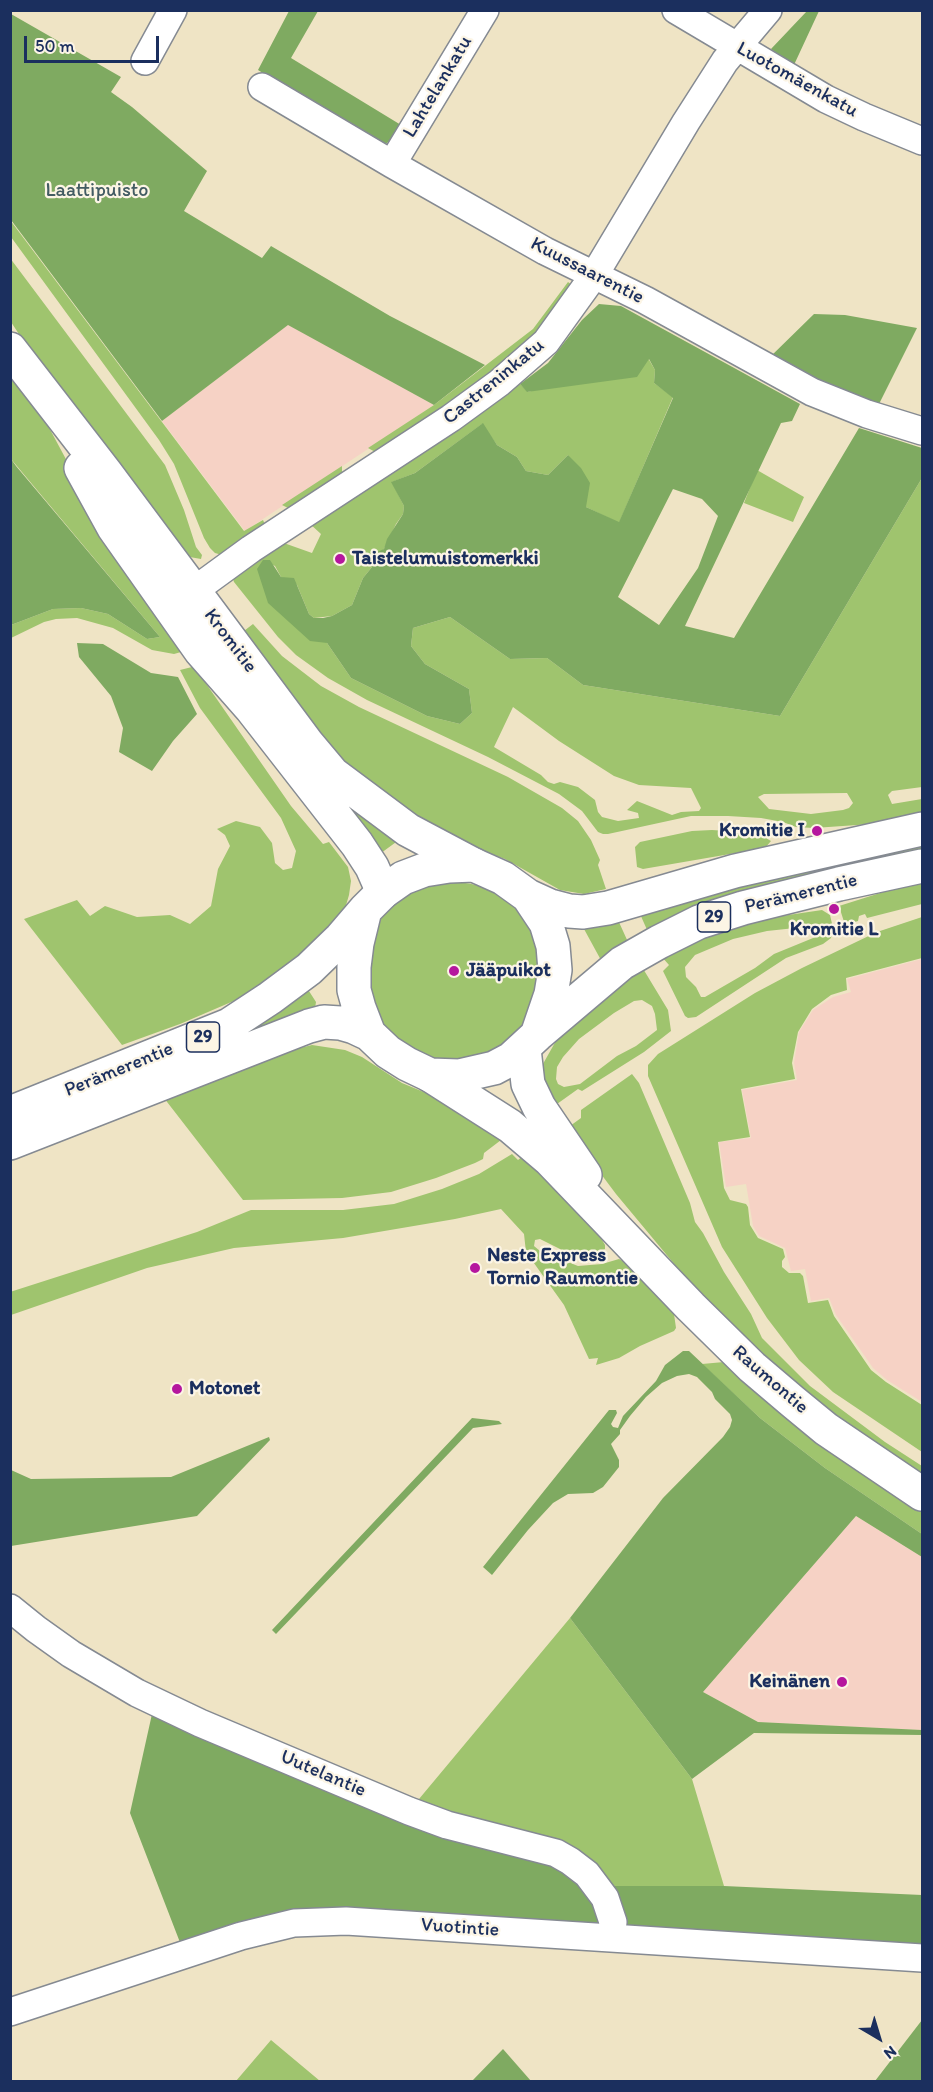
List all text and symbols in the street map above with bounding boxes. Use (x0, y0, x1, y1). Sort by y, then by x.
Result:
scale bar (27, 24, 162, 62)
street label: Lahtelankatu (398, 32, 478, 142)
text: 50 m (35, 35, 75, 57)
street label: Luotomäenkatu (732, 37, 862, 123)
park label: Laattipuisto (45, 179, 149, 203)
street label: Kuussaarentie (526, 232, 648, 310)
street label: Castreninkatu (439, 334, 549, 430)
place label: Taistelumuistomerkki (352, 547, 539, 571)
marker: Taistelumuistomerkki (333, 552, 347, 566)
street label: Kromitie (198, 604, 262, 678)
place label: Kromitie I (719, 819, 805, 843)
marker: Kromitie I (810, 824, 824, 838)
street label: Perämerentie (742, 868, 860, 920)
road number: 29 (698, 902, 730, 932)
marker: Kromitie L (827, 902, 841, 916)
place label: Kromitie L (790, 918, 878, 942)
place label: Jääpuikot (466, 959, 551, 983)
marker: Jääpuikot (447, 964, 461, 978)
road number: 29 (186, 1022, 220, 1052)
street label: Perämerentie (61, 1037, 177, 1103)
place label: Neste Express Tornio Raumontie (487, 1244, 638, 1291)
marker: Neste Express Tornio Raumontie (468, 1261, 482, 1275)
street label: Raumontie (727, 1340, 813, 1420)
place label: Motonet (189, 1377, 260, 1401)
marker: Motonet (170, 1382, 184, 1396)
place label: Keinänen (749, 1670, 830, 1694)
marker: Keinänen (835, 1675, 849, 1689)
street label: Uutelantie (276, 1745, 370, 1803)
street label: Vuotintie (420, 1913, 500, 1943)
north arrow (849, 2008, 909, 2068)
text: N (880, 2042, 900, 2063)

